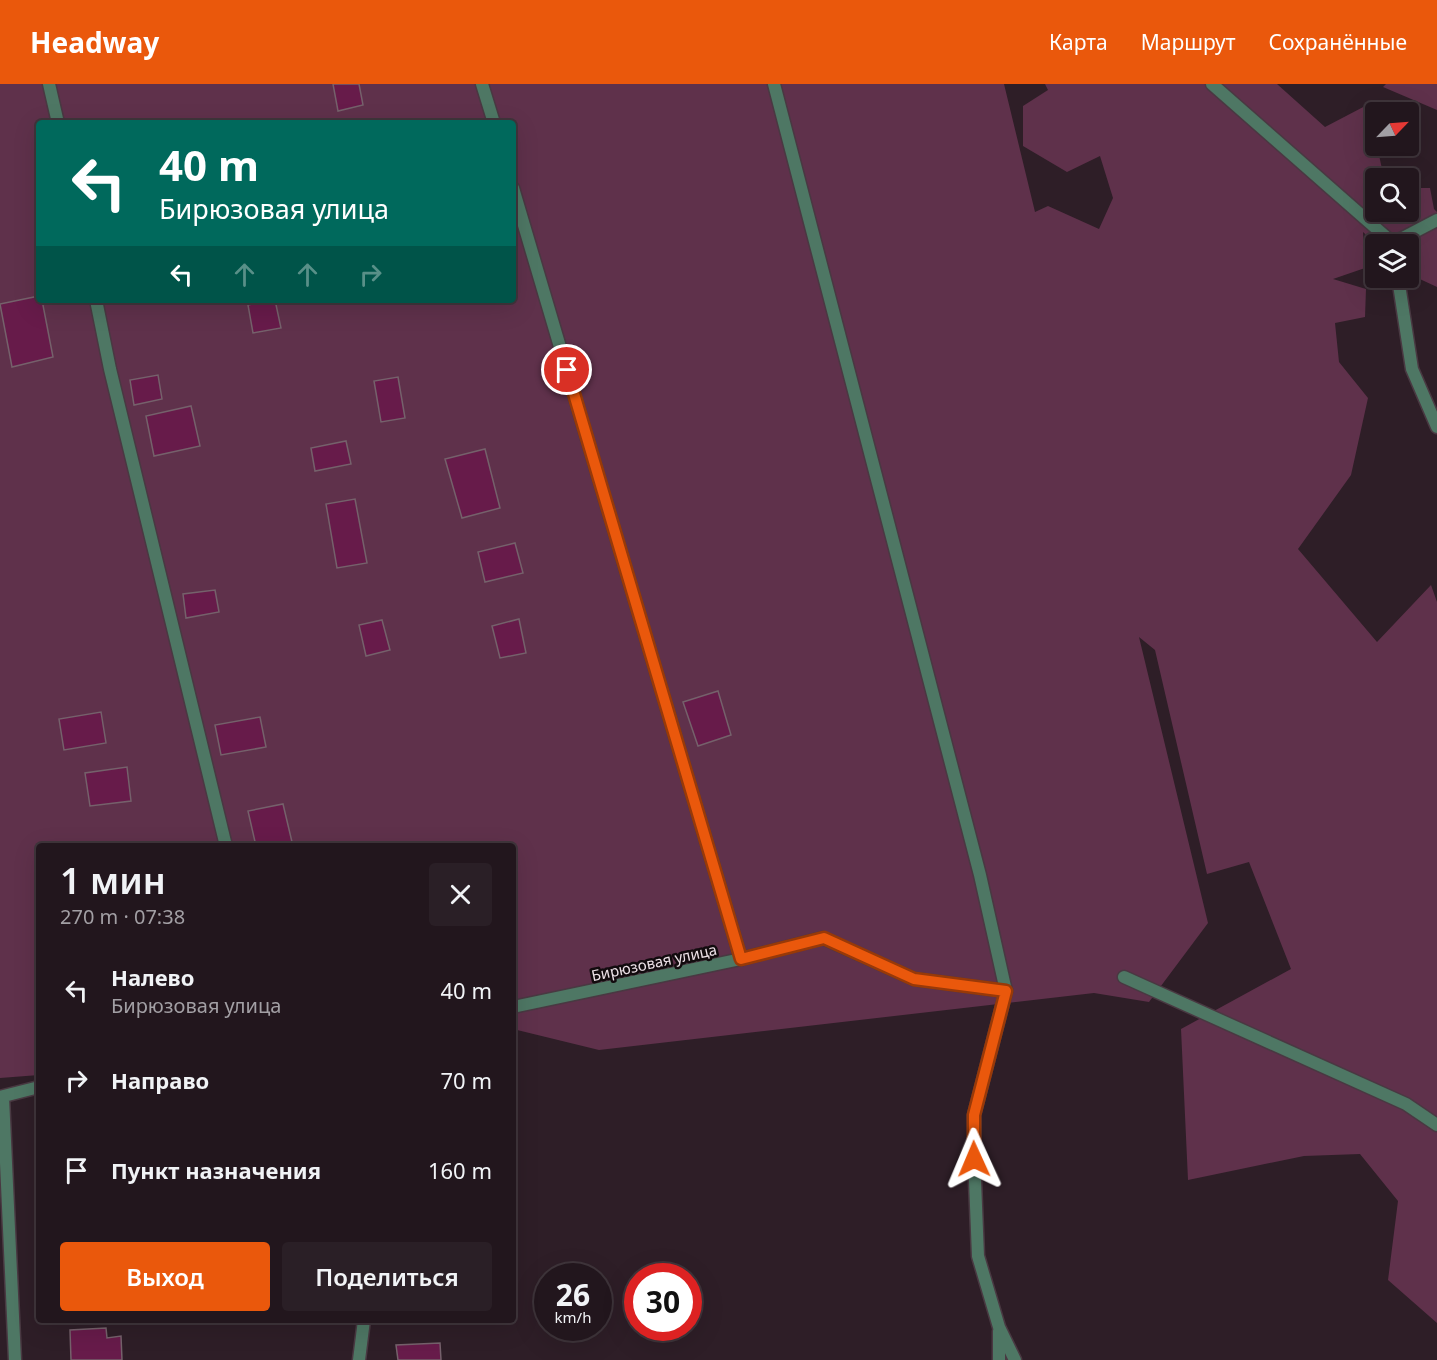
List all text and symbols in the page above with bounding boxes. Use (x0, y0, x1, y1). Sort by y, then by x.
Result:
text: Headway (30, 23, 159, 61)
text: Карта (1049, 28, 1108, 56)
text: Маршрут (1141, 28, 1236, 56)
text: Сохранённые (1269, 28, 1407, 56)
north arrow (1365, 102, 1419, 156)
map controls (1365, 102, 1419, 288)
text: 40 m (159, 136, 259, 193)
icon: left (60, 144, 138, 222)
button: search (1365, 168, 1419, 222)
text: Бирюзовая улица (159, 190, 389, 227)
button: layers (1365, 234, 1419, 288)
icon: left (165, 258, 198, 291)
icon: ahead (228, 258, 261, 291)
icon: ahead (291, 258, 324, 291)
icon: right (354, 258, 387, 291)
pin (541, 344, 592, 395)
icon: arrive (550, 353, 583, 386)
text: 1 мин (60, 856, 166, 905)
button: close (429, 863, 492, 926)
text: 270 m · 07:38 (60, 903, 185, 930)
street label: Бирюзовая улица (589, 939, 719, 985)
text: Налево (111, 962, 194, 992)
icon: left (60, 974, 93, 1007)
text: 40 m (441, 975, 492, 1005)
text: Бирюзовая улица (111, 992, 281, 1019)
icon: right (60, 1064, 93, 1097)
text: Направо (111, 1065, 209, 1095)
text: 70 m (441, 1065, 492, 1095)
position arrow (942, 1127, 1006, 1191)
icon: arrive (60, 1154, 93, 1187)
text: Пункт назначения (111, 1155, 321, 1185)
text: 160 m (428, 1155, 492, 1185)
button: Выход (60, 1242, 270, 1311)
button: Поделиться (282, 1242, 492, 1311)
speed limit sign: 30 (624, 1263, 702, 1341)
text: 26 (556, 1274, 590, 1315)
text: km/h (555, 1307, 591, 1327)

